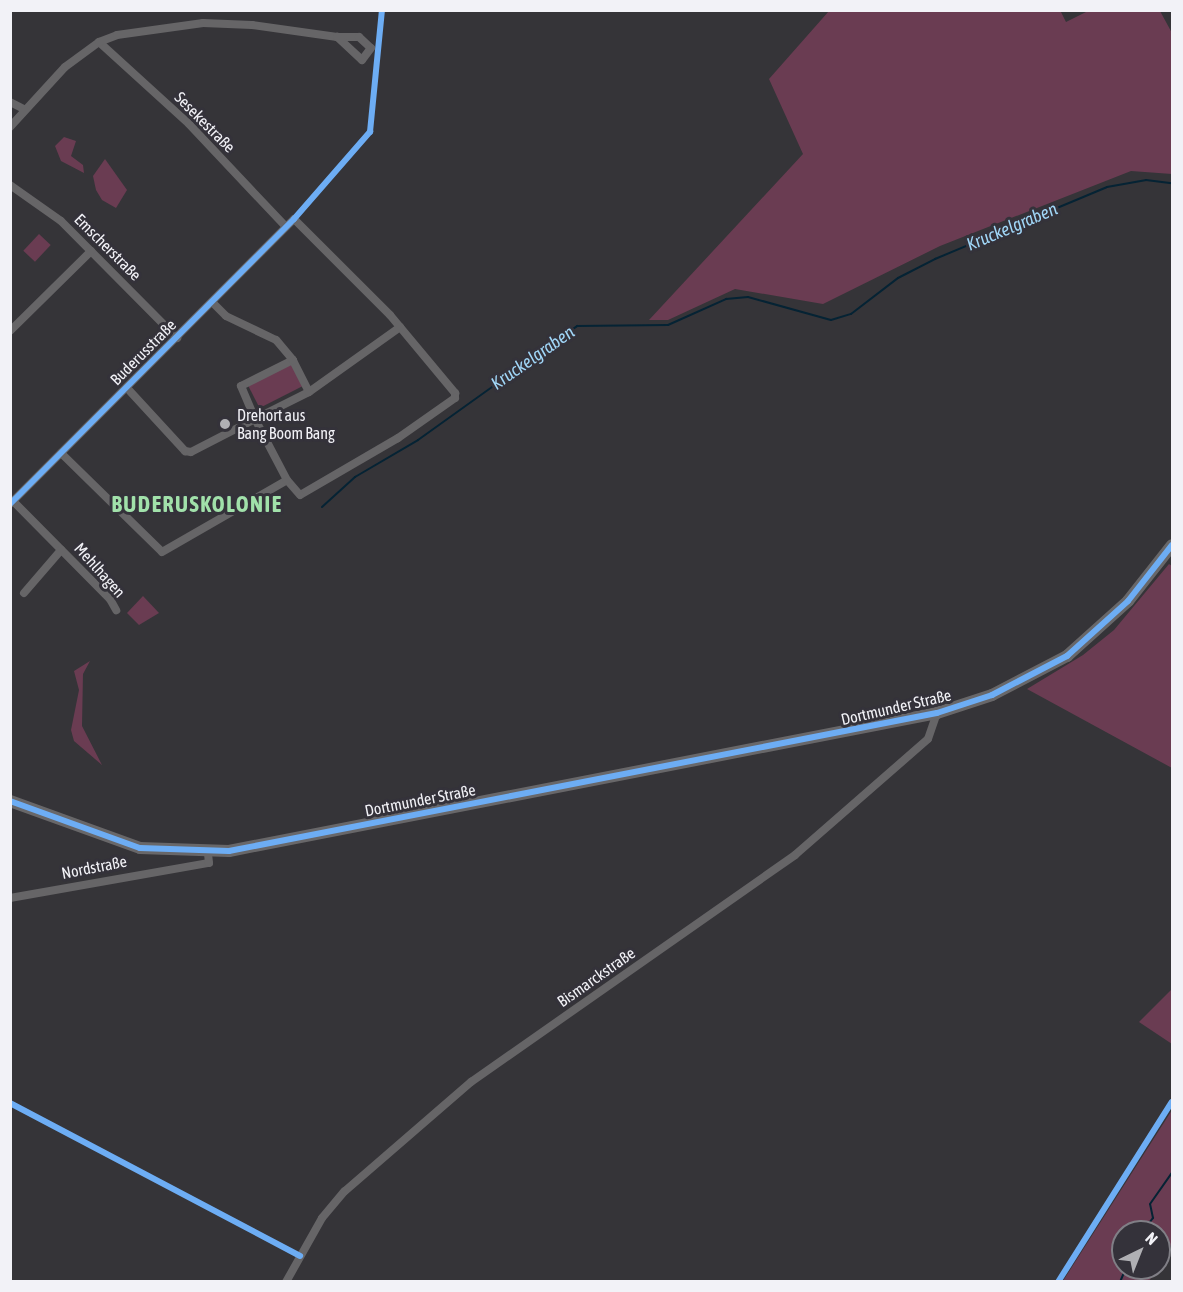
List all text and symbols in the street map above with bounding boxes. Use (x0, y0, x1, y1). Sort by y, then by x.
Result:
street label: Sesekestraße (171, 88, 239, 156)
water label: Kruckelgraben (963, 198, 1061, 256)
street label: Emscherstraße (71, 210, 145, 284)
street label: Buderusstraße (106, 315, 180, 389)
water label: Kruckelgraben (487, 321, 579, 395)
place label: Drehort aus Bang Boom Bang (237, 405, 335, 443)
marker: Drehort aus Bang Boom Bang (218, 417, 232, 431)
district label: BUDERUSKOLONIE (111, 492, 283, 518)
street label: Mehlhagen (71, 539, 129, 601)
street label: Dortmunder Straße (839, 685, 953, 729)
street label: Dortmunder Straße (363, 780, 477, 820)
street label: Nordstraße (60, 851, 128, 883)
street label: Bismarckstraße (553, 943, 639, 1011)
north arrow (1111, 1220, 1171, 1280)
text: N (1142, 1228, 1162, 1248)

